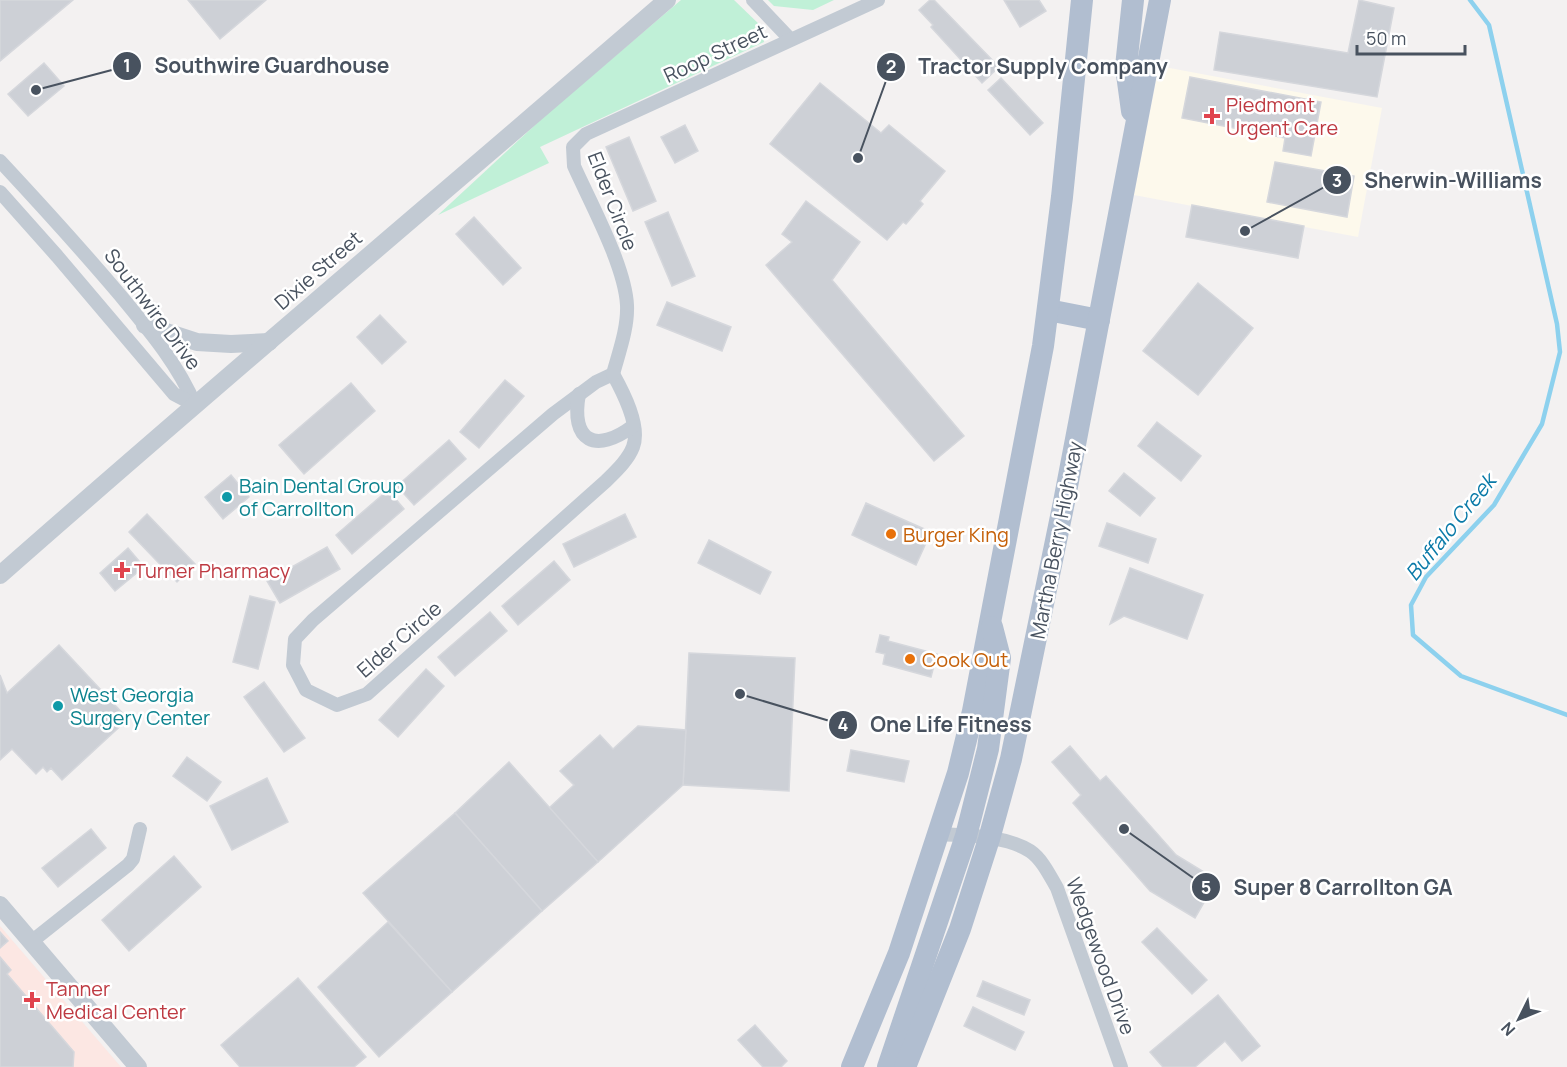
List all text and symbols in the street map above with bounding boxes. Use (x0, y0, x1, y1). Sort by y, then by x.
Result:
street label: Roop Street (659, 17, 771, 89)
scale bar (1357, 18, 1465, 56)
text: 50 m (1366, 26, 1406, 50)
callout: Southwire Guardhouse (112, 46, 401, 85)
callout: Tractor Supply Company (876, 48, 1180, 87)
text: Southwire Guardhouse (155, 51, 389, 79)
text: Tractor Supply Company (918, 52, 1168, 80)
text: 1 (123, 53, 131, 77)
text: 2 (886, 54, 896, 78)
place label: Piedmont Urgent Care (1226, 91, 1338, 141)
marker: Piedmont Urgent Care (1203, 107, 1221, 125)
street label: Elder Circle (582, 148, 644, 254)
callout: Sherwin-Williams (1322, 161, 1554, 200)
text: Sherwin-Williams (1364, 166, 1542, 194)
text: 3 (1332, 168, 1342, 192)
street label: Dixie Street (268, 224, 368, 316)
street label: Southwire Drive (98, 243, 208, 375)
street label: Martha Berry Highway (1024, 438, 1088, 641)
water label: Buffalo Creek (1398, 466, 1503, 586)
place label: Bain Dental Group of Carrollton (239, 472, 404, 522)
marker: Bain Dental Group of Carrollton (220, 490, 234, 504)
place label: Burger King (903, 521, 1009, 548)
marker: Burger King (884, 527, 898, 541)
place label: Turner Pharmacy (134, 557, 291, 584)
marker: Turner Pharmacy (115, 563, 129, 577)
street label: Elder Circle (351, 595, 447, 683)
place label: Cook Out (922, 646, 1008, 673)
marker: Cook Out (903, 652, 917, 666)
place label: West Georgia Surgery Center (70, 681, 210, 731)
marker: West Georgia Surgery Center (51, 699, 65, 713)
callout: One Life Fitness (828, 705, 1043, 744)
text: One Life Fitness (870, 710, 1032, 738)
text: 4 (838, 712, 849, 736)
callout: Super 8 Carrollton GA (1191, 868, 1464, 907)
text: Super 8 Carrollton GA (1234, 873, 1452, 901)
street label: Wedgewood Drive (1060, 874, 1142, 1038)
text: 5 (1201, 875, 1211, 899)
place label: Tanner Medical Center (46, 975, 186, 1025)
north arrow (1489, 989, 1549, 1049)
marker: Tanner Medical Center (23, 991, 41, 1009)
text: N (1496, 1018, 1520, 1041)

